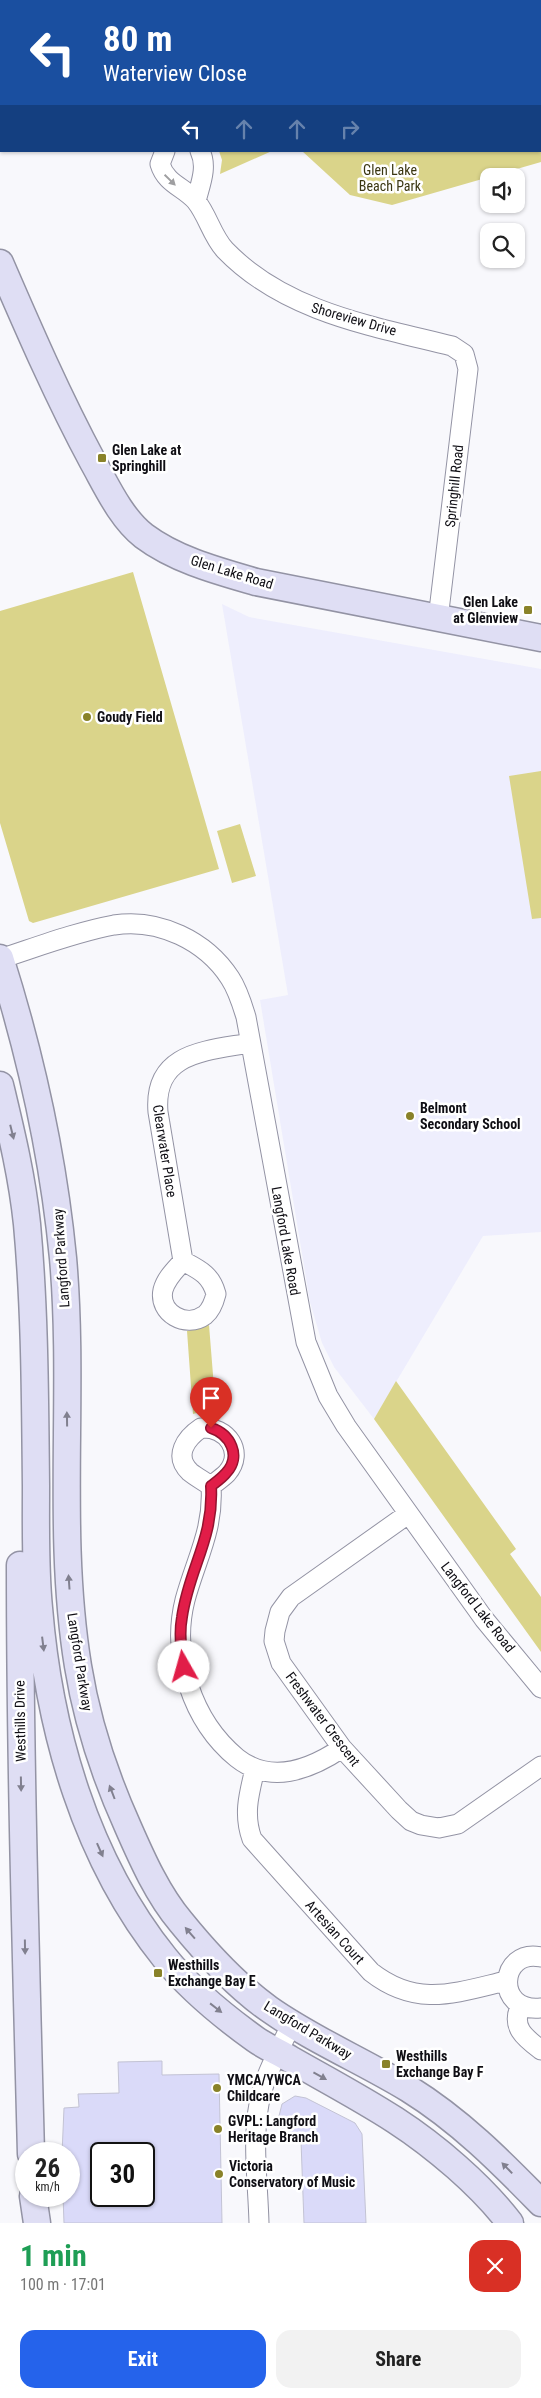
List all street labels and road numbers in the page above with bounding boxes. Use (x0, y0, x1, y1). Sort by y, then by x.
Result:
street label: Shoreview Drive (310, 299, 399, 339)
street label: Springhill Road (442, 444, 466, 528)
street label: Glen Lake Road (189, 552, 275, 592)
street label: Clearwater Place (150, 1104, 180, 1199)
street label: Langford Lake Road (269, 1185, 303, 1297)
street label: Langford Parkway (50, 1208, 72, 1308)
street label: Langford Lake Road (438, 1559, 518, 1655)
street label: Langford Parkway (64, 1612, 96, 1712)
street label: Freshwater Crescent (282, 1669, 364, 1769)
street label: Westhills Drive (11, 1680, 29, 1762)
street label: Artesian Court (302, 1897, 368, 1967)
street label: Langford Parkway (261, 1998, 355, 2063)

